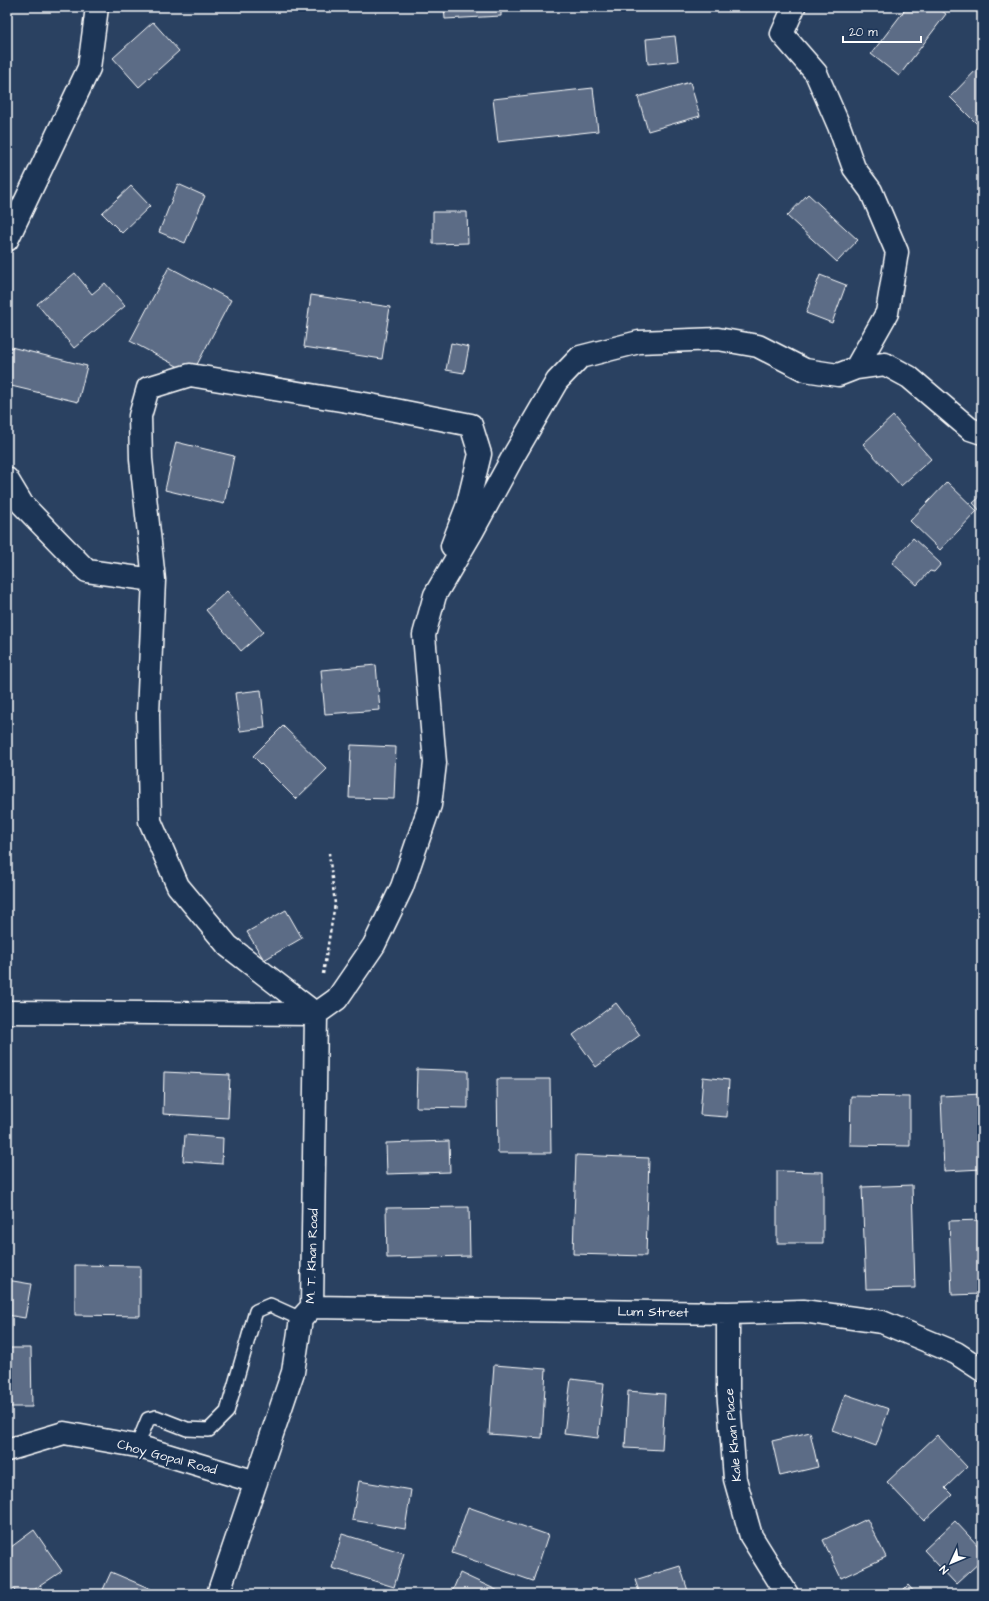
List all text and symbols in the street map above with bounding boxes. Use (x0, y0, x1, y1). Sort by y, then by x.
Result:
scale bar (843, 18, 921, 44)
text: 20 m (849, 24, 878, 41)
street label: M. T. Khan Road (301, 1208, 323, 1304)
street label: Lum Street (617, 1302, 689, 1322)
street label: Kale Khan Place (720, 1388, 746, 1482)
street label: Choy Gopal Road (115, 1435, 219, 1480)
north arrow (931, 1543, 971, 1583)
text: N (936, 1562, 952, 1577)

